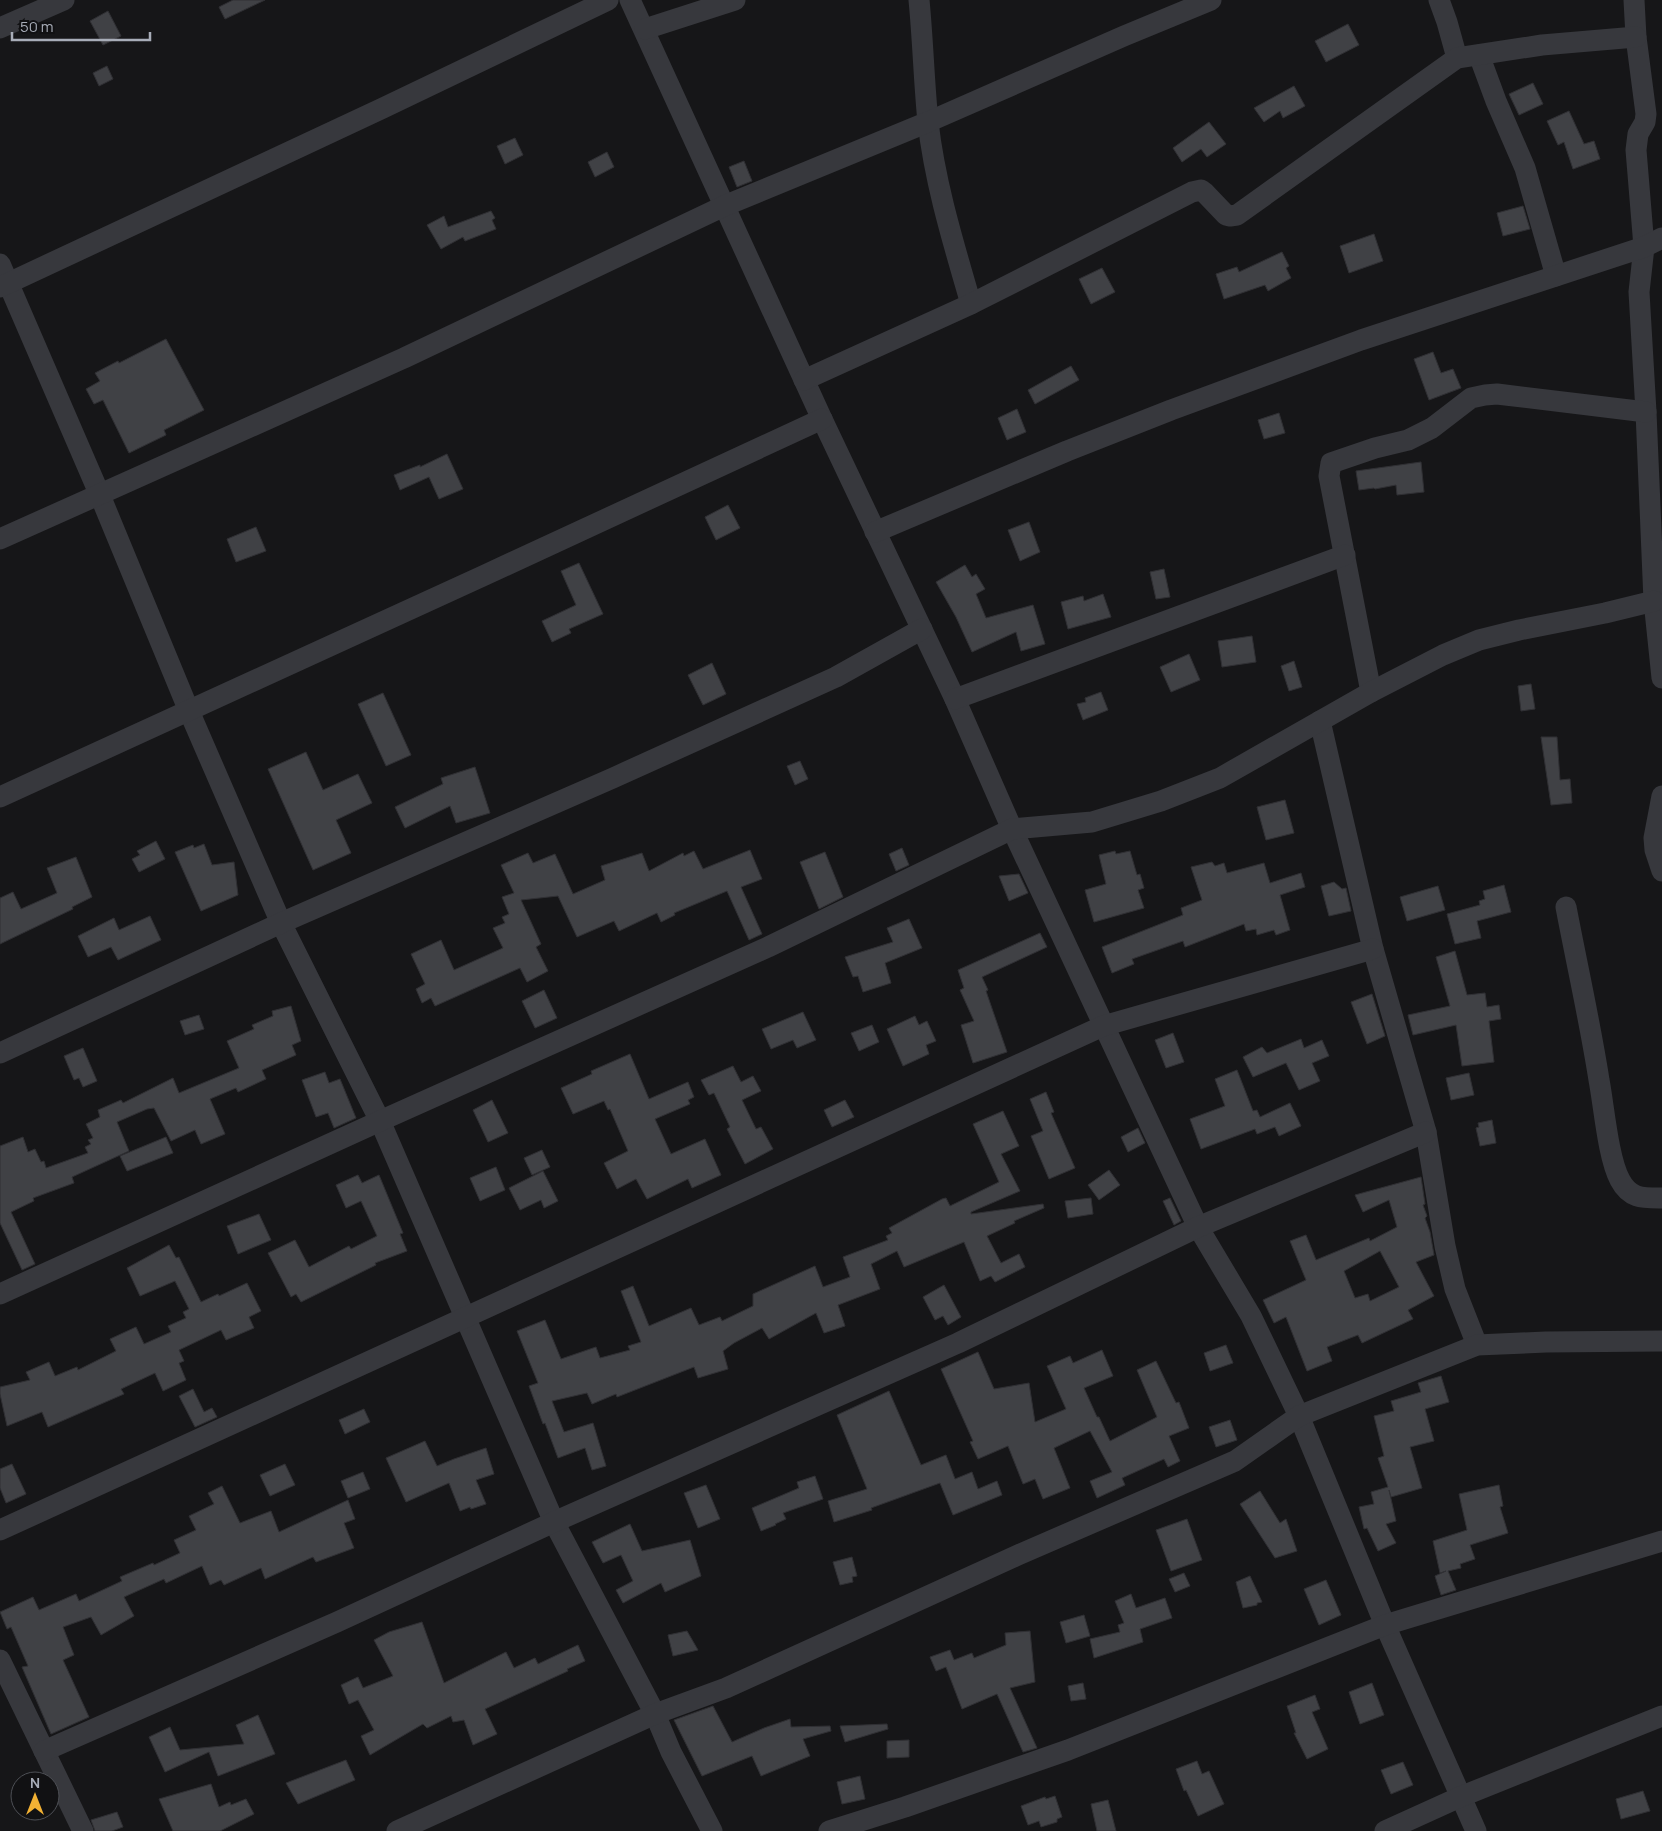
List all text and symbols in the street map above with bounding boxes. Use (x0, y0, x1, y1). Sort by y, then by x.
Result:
scale bar (12, 10, 150, 42)
text: 50 m (20, 16, 54, 37)
north arrow (10, 1771, 60, 1821)
text: N (30, 1773, 40, 1792)

